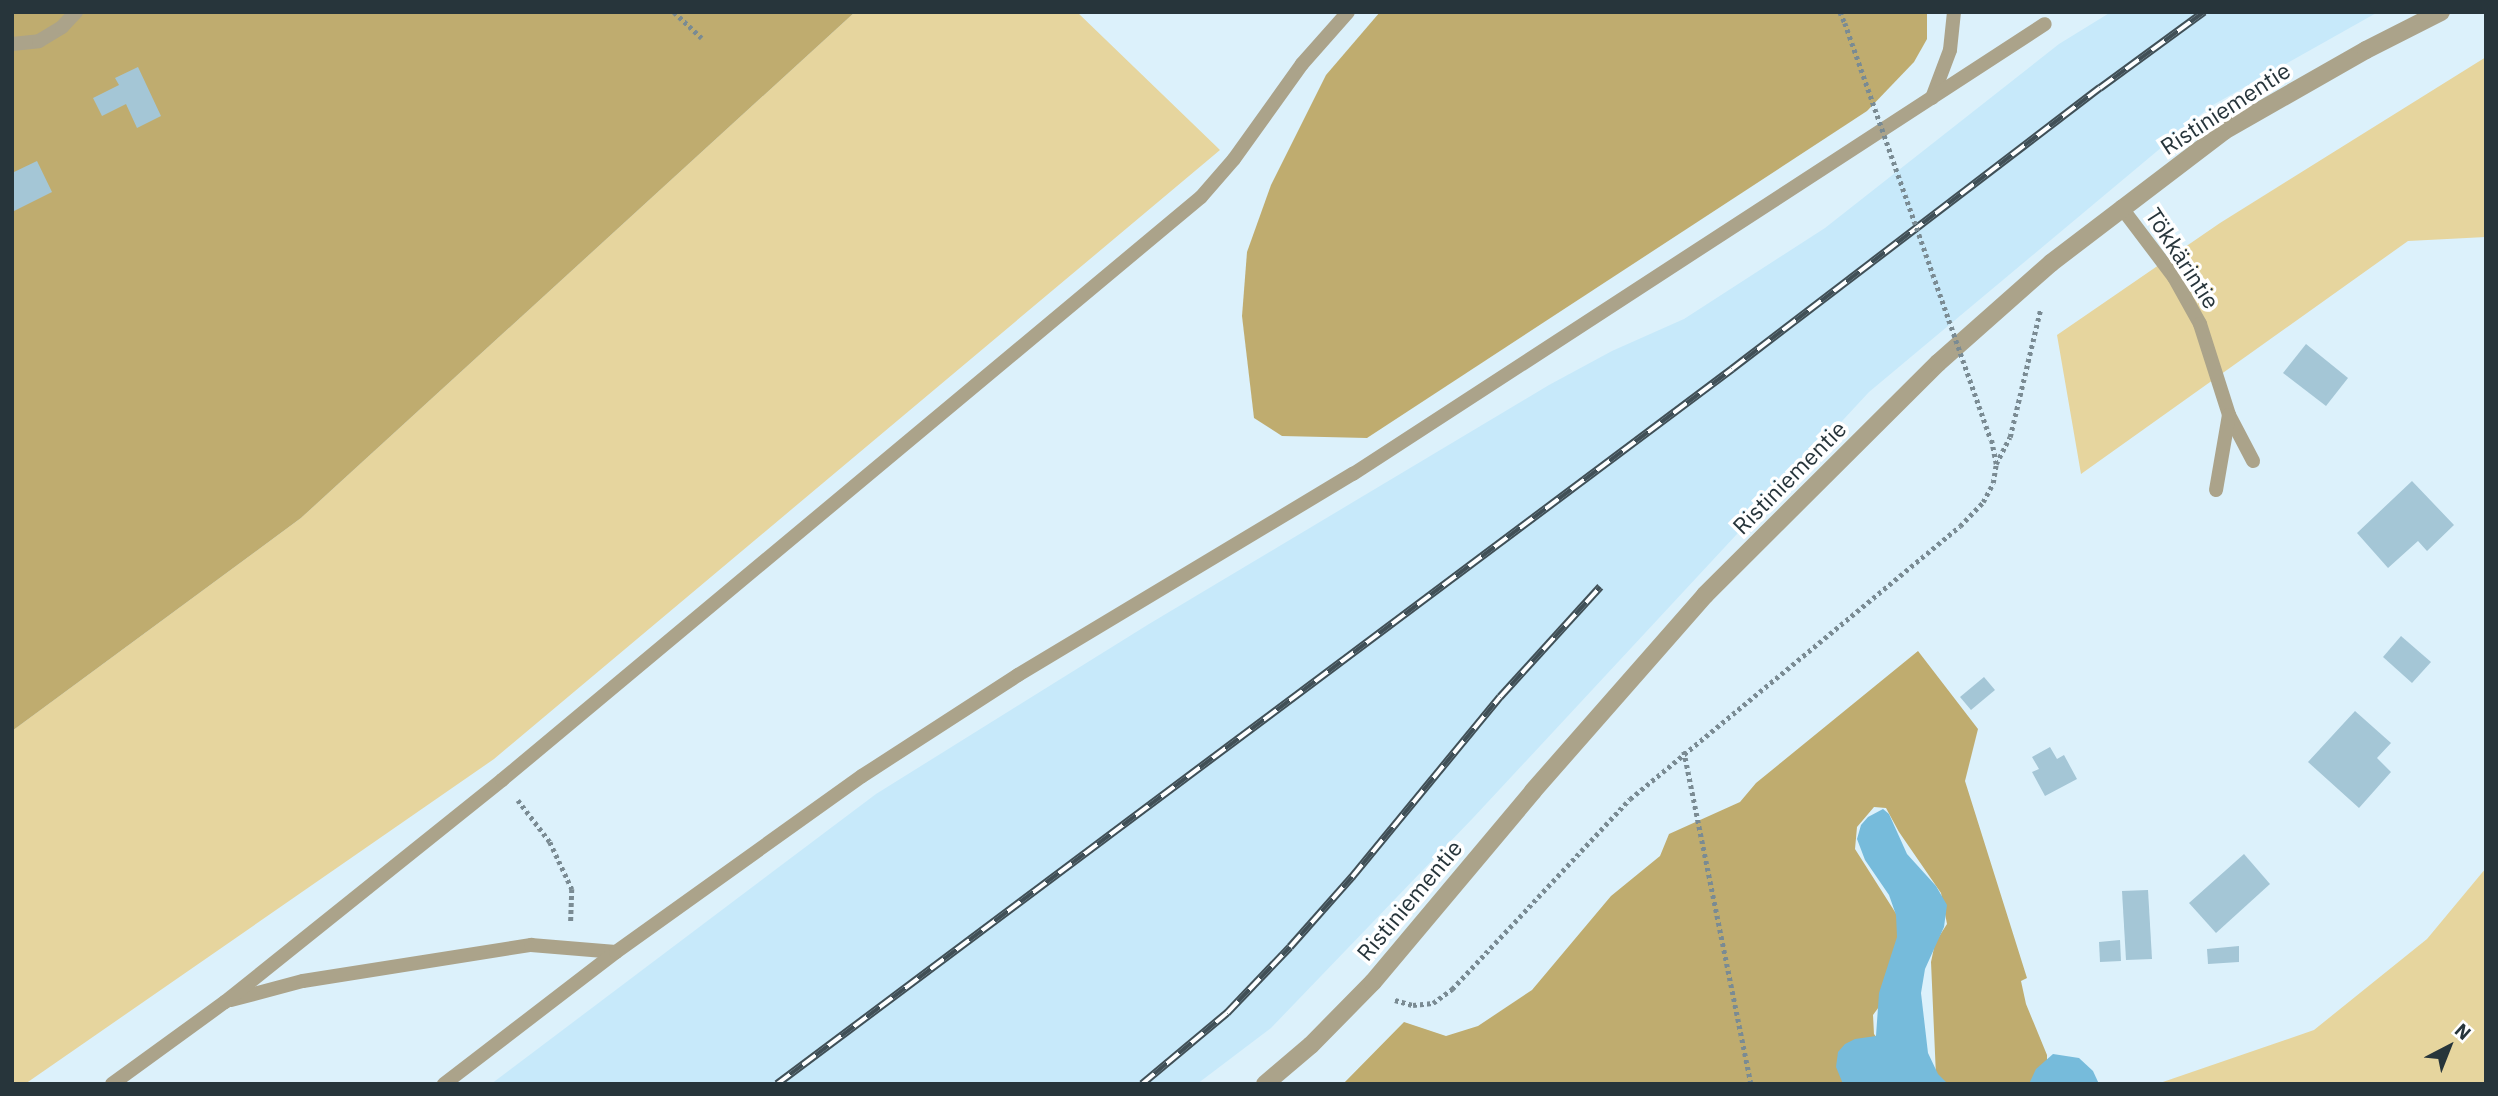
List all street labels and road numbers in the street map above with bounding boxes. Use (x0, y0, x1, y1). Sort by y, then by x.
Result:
street label: Ristiniementie (2155, 56, 2295, 160)
street label: Tökkärintie (2140, 202, 2226, 314)
street label: Ristiniementie (1727, 415, 1851, 539)
street label: Ristiniementie (1351, 834, 1467, 966)

